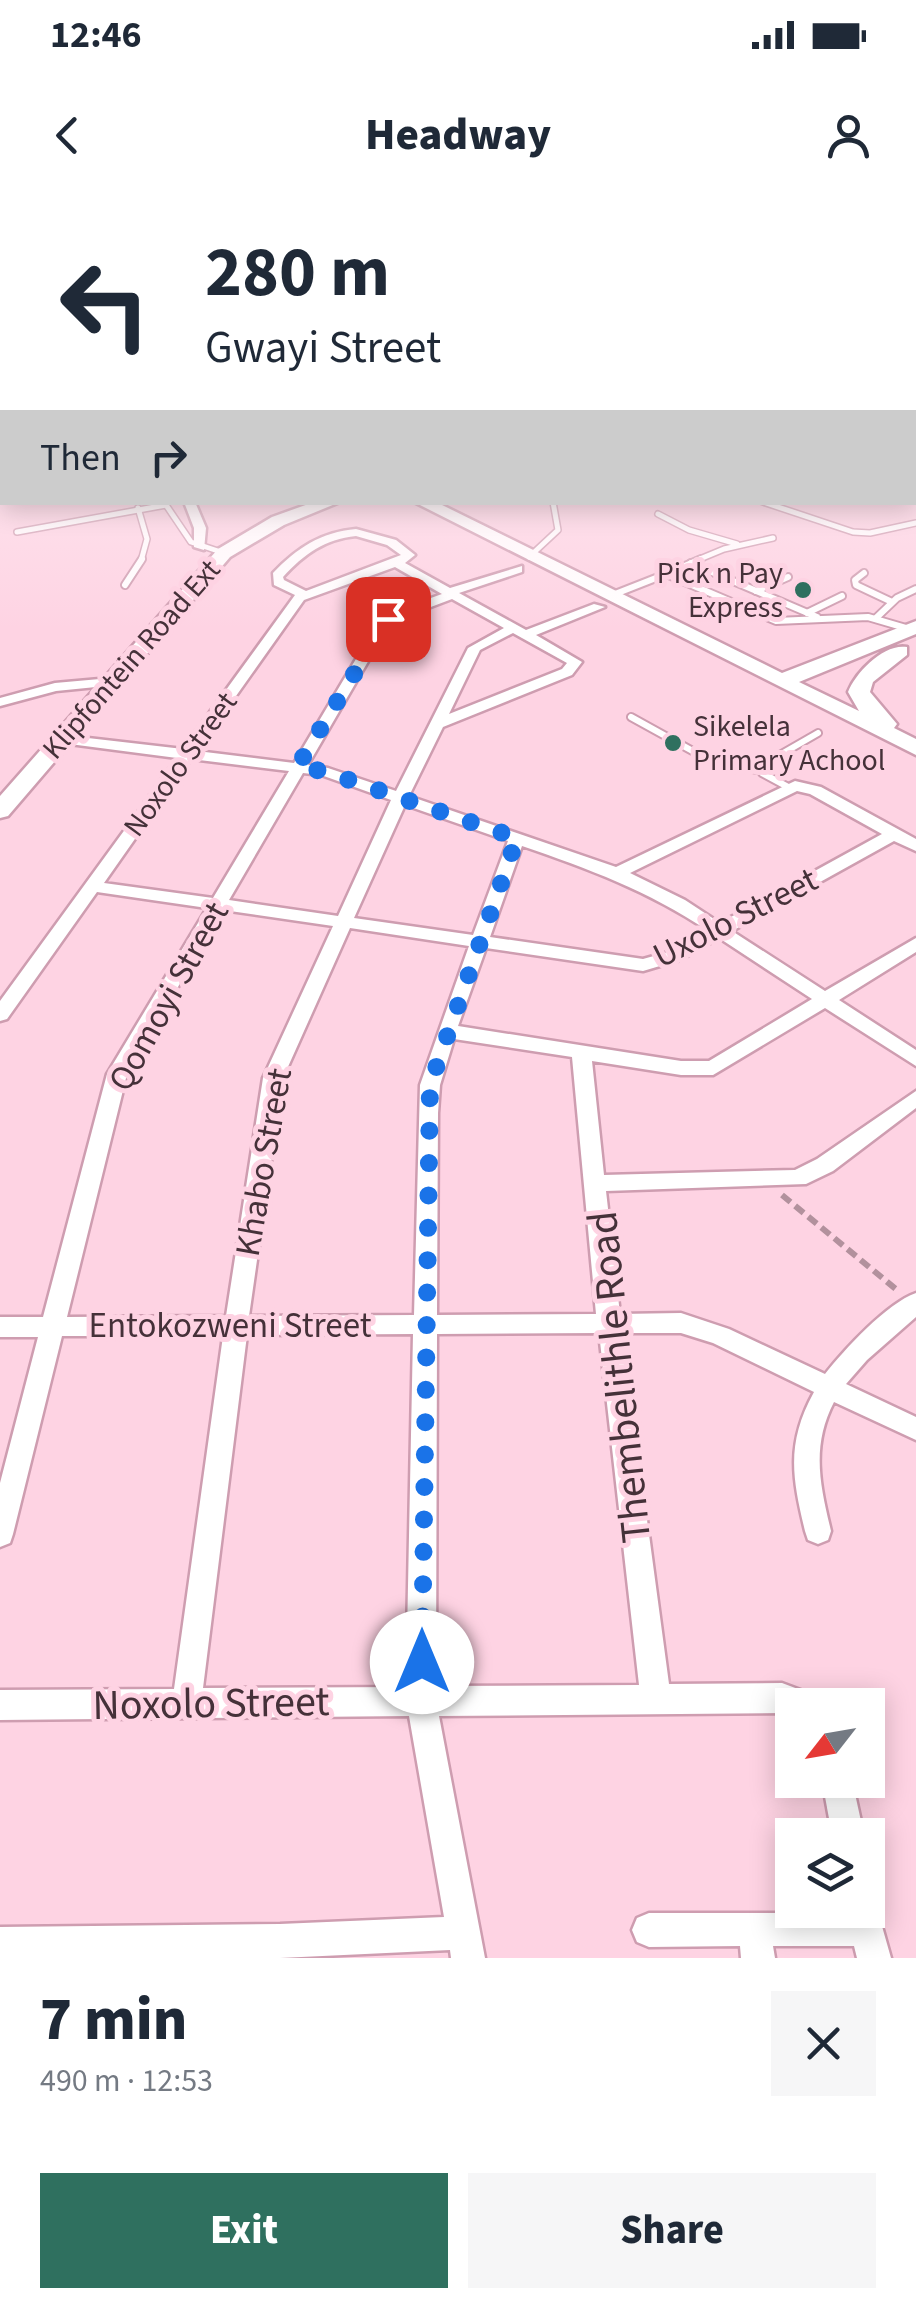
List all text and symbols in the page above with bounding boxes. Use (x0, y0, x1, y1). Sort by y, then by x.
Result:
text: 12:46 (50, 8, 142, 62)
text: Headway (365, 103, 551, 167)
icon: back (40, 108, 95, 163)
icon: person (821, 108, 876, 163)
text: 280 m (205, 223, 390, 323)
icon: left (40, 240, 170, 370)
text: Gwayi Street (205, 316, 441, 380)
icon: right (141, 430, 196, 485)
text: Then (40, 431, 121, 485)
street label: Klipfontein Road Ext (32, 550, 230, 769)
place label: Pick n Pay Express (657, 552, 783, 629)
pin (346, 577, 431, 662)
marker: Pick n Pay Express (792, 579, 814, 601)
icon: arrive (361, 592, 416, 647)
street label: Noxolo Street (113, 683, 248, 845)
place label: Sikelela Primary Achool (693, 705, 885, 782)
marker: Sikelela Primary Achool (662, 732, 684, 754)
street label: Uxolo Street (644, 855, 827, 981)
street label: Qomoyi Street (96, 893, 242, 1100)
street label: Khabo Street (223, 1064, 305, 1260)
street label: Thembelithle Road (573, 1208, 667, 1546)
street label: Entokozweni Street (88, 1301, 372, 1351)
position arrow (370, 1610, 474, 1714)
street label: Noxolo Street (92, 1672, 330, 1736)
north arrow (775, 1688, 885, 1798)
map controls (775, 1688, 885, 1928)
button: layers (775, 1818, 885, 1928)
text: 7 min (40, 1978, 187, 2063)
button: close (771, 1991, 876, 2096)
text: 490 m · 12:53 (40, 2058, 213, 2104)
button: Exit (40, 2173, 448, 2288)
button: Share (468, 2173, 876, 2288)

